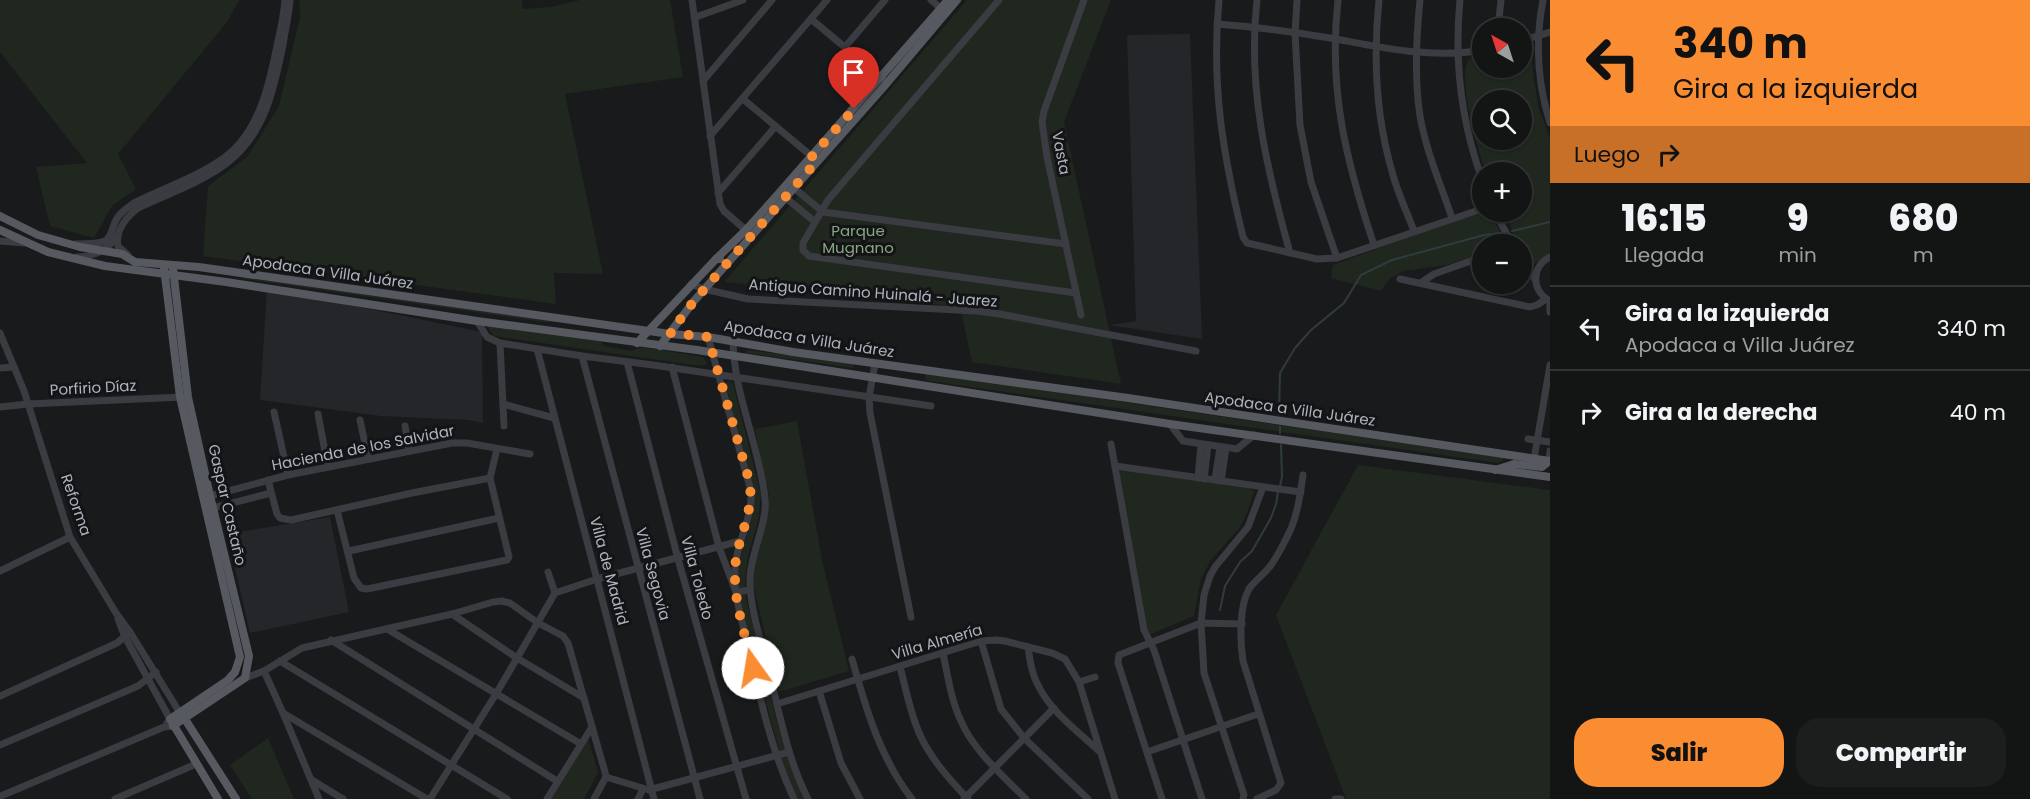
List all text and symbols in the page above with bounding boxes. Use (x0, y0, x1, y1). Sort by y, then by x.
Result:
text: 340 m (1673, 14, 1808, 73)
north arrow (1472, 18, 1532, 78)
map controls (1472, 18, 1532, 294)
icon: left (1574, 24, 1652, 102)
pin (828, 47, 879, 109)
icon: arrive (837, 56, 870, 89)
text: Gira a la izquierda (1673, 70, 1918, 107)
button: search (1472, 90, 1532, 150)
street label: Vasta (1047, 129, 1076, 176)
icon: right (1652, 138, 1685, 171)
text: Luego (1574, 139, 1640, 170)
button: + (1472, 162, 1532, 222)
text: 16:15 (1622, 193, 1707, 244)
text: 9 (1787, 193, 1808, 244)
text: 680 (1888, 193, 1958, 244)
park label: Parque Mugnano (822, 220, 894, 258)
button: − (1472, 234, 1532, 294)
text: Llegada (1624, 241, 1704, 269)
text: min (1778, 241, 1817, 269)
text: m (1913, 241, 1934, 269)
street label: Apodaca a Villa Juárez (241, 249, 415, 294)
street label: Antiguo Camino Huinalá - Juarez (748, 273, 998, 312)
text: Gira a la izquierda (1625, 298, 1829, 329)
icon: left (1574, 312, 1607, 345)
text: 340 m (1937, 313, 2006, 344)
street label: Apodaca a Villa Juárez (722, 315, 896, 362)
text: Apodaca a Villa Juárez (1625, 331, 1855, 359)
street label: Porfirio Díaz (49, 375, 137, 400)
street label: Apodaca a Villa Juárez (1203, 386, 1377, 431)
icon: right (1574, 396, 1607, 429)
text: Gira a la derecha (1625, 397, 1818, 428)
text: 40 m (1950, 397, 2006, 428)
street label: Hacienda de los Salvidar (270, 419, 456, 476)
street label: Gaspar Castaño (203, 442, 252, 568)
street label: Reforma (56, 471, 97, 539)
street label: Villa de Madrid (585, 514, 634, 627)
street label: Villa Segovia (631, 525, 676, 623)
street label: Villa Toledo (676, 534, 719, 622)
street label: Villa Almería (889, 619, 985, 664)
position arrow (721, 636, 785, 700)
button: Salir (1574, 718, 1784, 787)
button: Compartir (1796, 718, 2006, 787)

